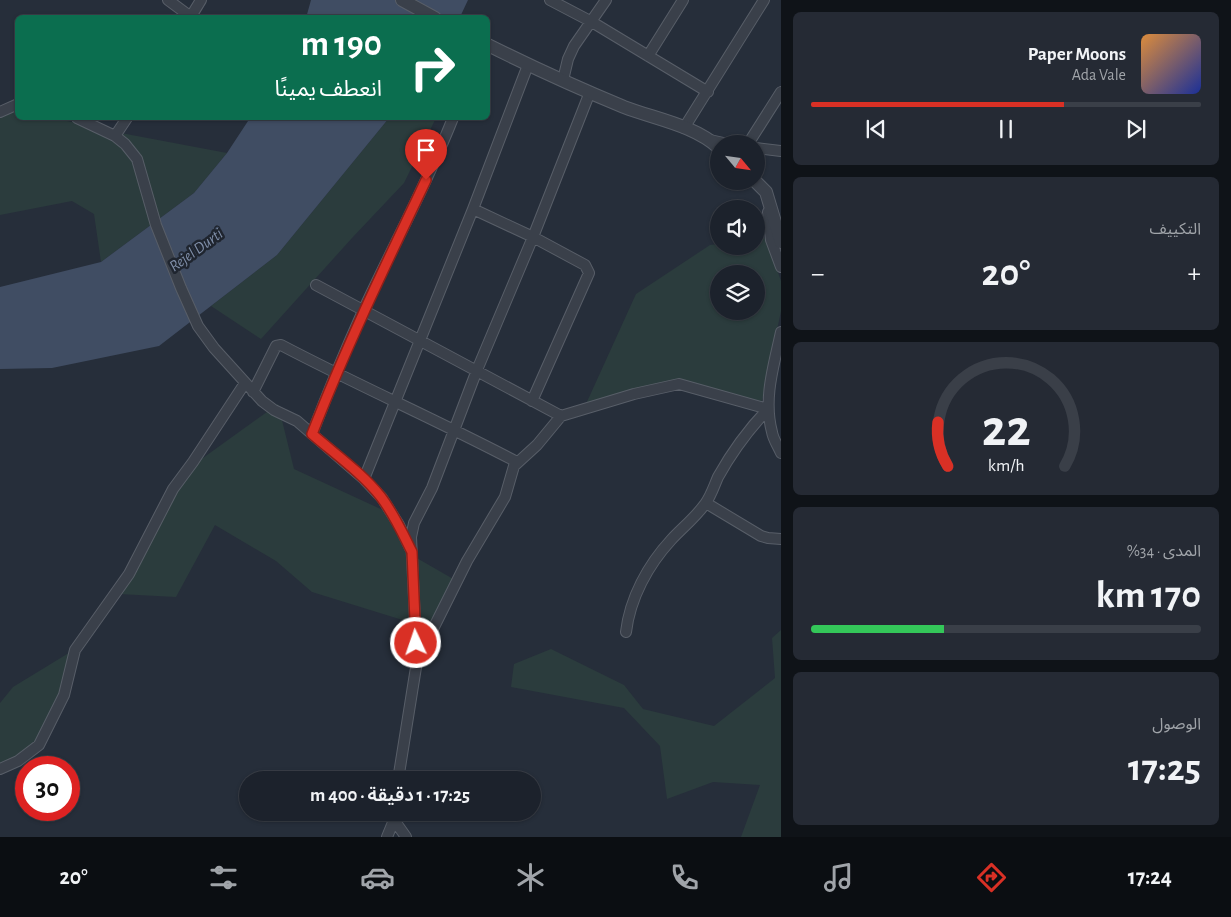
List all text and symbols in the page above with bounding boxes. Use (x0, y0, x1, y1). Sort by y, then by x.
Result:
text: 190 m (301, 27, 382, 62)
icon: right (400, 35, 465, 100)
text: Paper Moons (1028, 45, 1126, 64)
text: Ada Vale (1072, 67, 1126, 83)
text: انعطف يمينًا (275, 78, 382, 100)
icon: previous (862, 115, 890, 143)
icon: pause (992, 115, 1020, 143)
icon: next (1122, 115, 1150, 143)
pin (405, 129, 447, 180)
north arrow (710, 135, 765, 190)
map controls (710, 135, 765, 320)
icon: arrive (412, 136, 440, 164)
button: sound (710, 200, 765, 255)
text: التكييف (1149, 221, 1201, 237)
water label: Rejel Durti (166, 225, 227, 275)
text: 20° (982, 255, 1030, 293)
text: − (811, 260, 824, 288)
text: + (1188, 260, 1201, 288)
button: layers (710, 265, 765, 320)
text: 22 (982, 403, 1030, 455)
text: km/h (988, 457, 1024, 475)
text: المدى · 34% (1127, 543, 1201, 559)
text: 170 km (1096, 577, 1201, 615)
position arrow (389, 616, 441, 668)
text: الوصول (1152, 716, 1201, 732)
text: 17:25 (1128, 750, 1201, 788)
speed limit sign: 30 (15, 756, 80, 821)
text: 17:25 · 1 دقيقة · 400 m (310, 786, 470, 805)
icon: filters (206, 860, 241, 895)
icon: car (360, 860, 395, 895)
icon: climate (513, 860, 548, 895)
icon: phone (667, 860, 702, 895)
icon: music (821, 860, 856, 895)
icon: directions (974, 860, 1009, 895)
text: 20° (59, 866, 88, 888)
text: 17:24 (1128, 866, 1172, 888)

